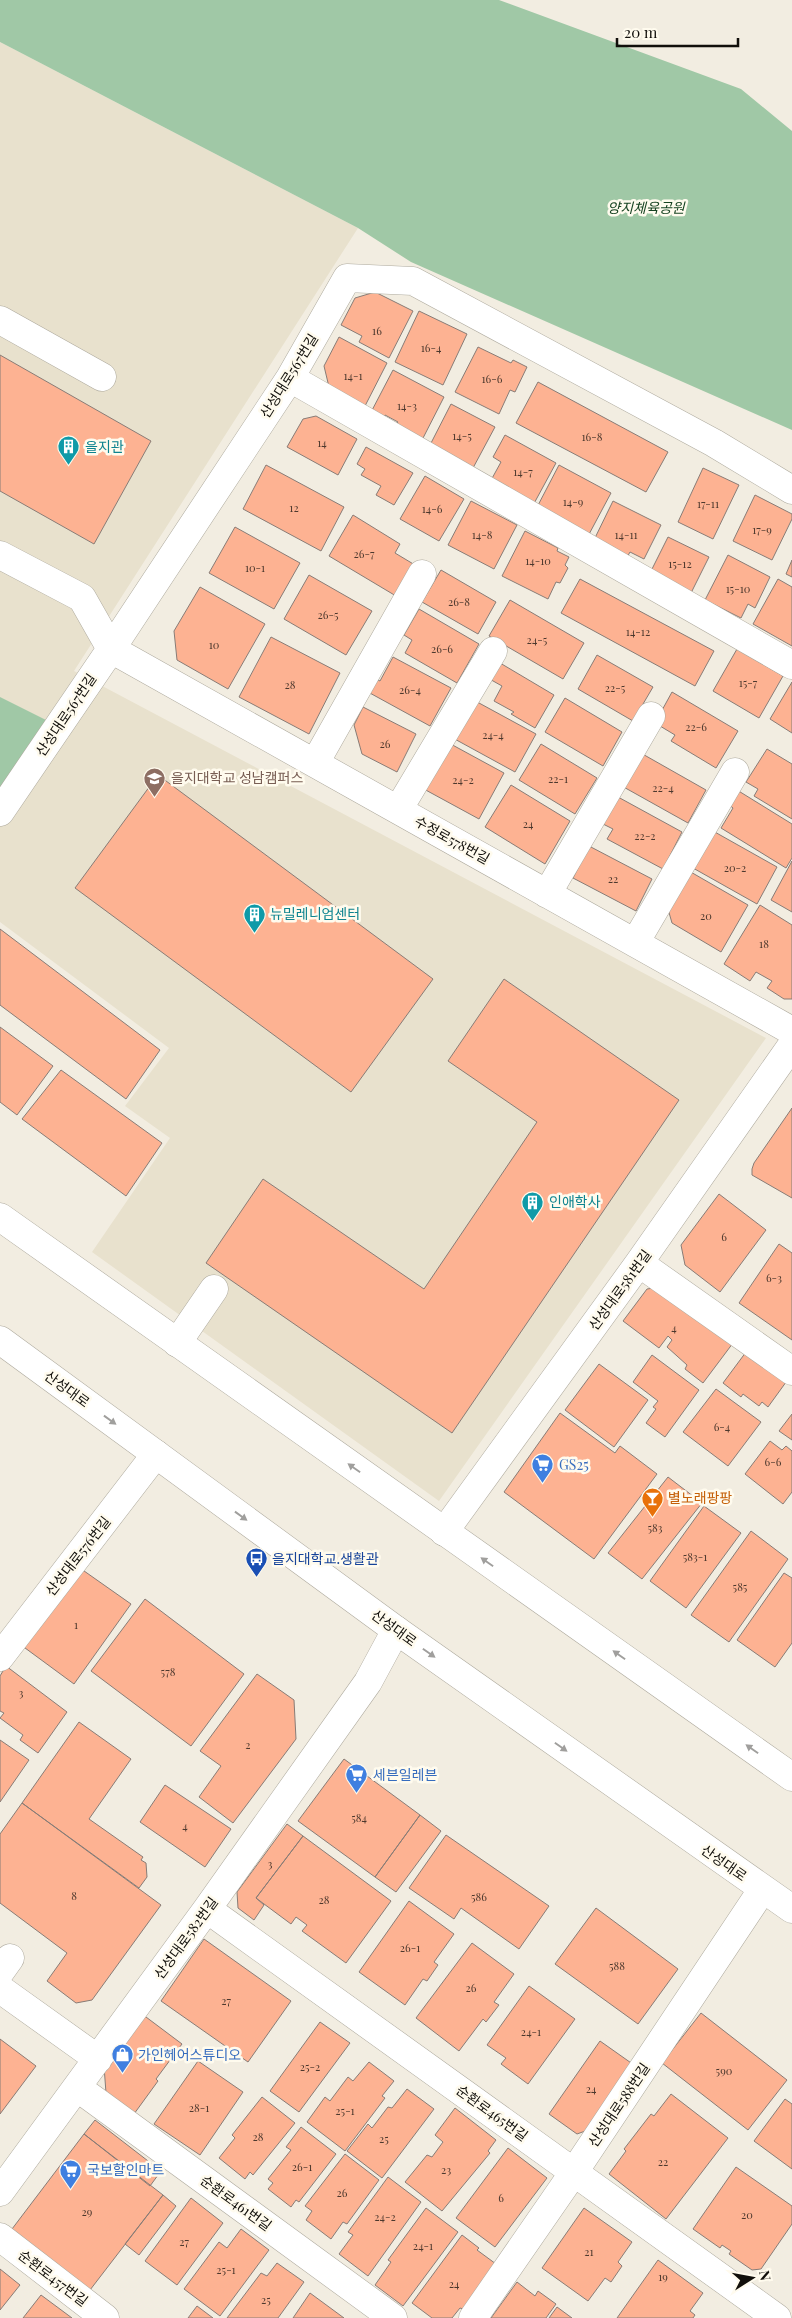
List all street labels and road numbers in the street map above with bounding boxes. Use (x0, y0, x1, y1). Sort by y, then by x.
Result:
street label: 산성대로567번길 (255, 330, 322, 421)
street label: 산성대로567번길 (31, 670, 100, 760)
street label: 수정로578번길 (411, 811, 493, 868)
street label: 산성대로581번길 (584, 1245, 655, 1334)
street label: 산성대로 (41, 1366, 94, 1411)
street label: 산성대로576번길 (41, 1512, 115, 1599)
street label: 산성대로 (368, 1605, 421, 1650)
street label: 산성대로 (698, 1840, 751, 1885)
street label: 산성대로582번길 (149, 1893, 222, 1983)
street label: 산성대로588번길 (583, 2059, 654, 2151)
street label: 순환로465번길 (453, 2080, 532, 2145)
street label: 순환로461번길 (197, 2170, 276, 2235)
street label: 순환로457번길 (15, 2245, 92, 2310)

